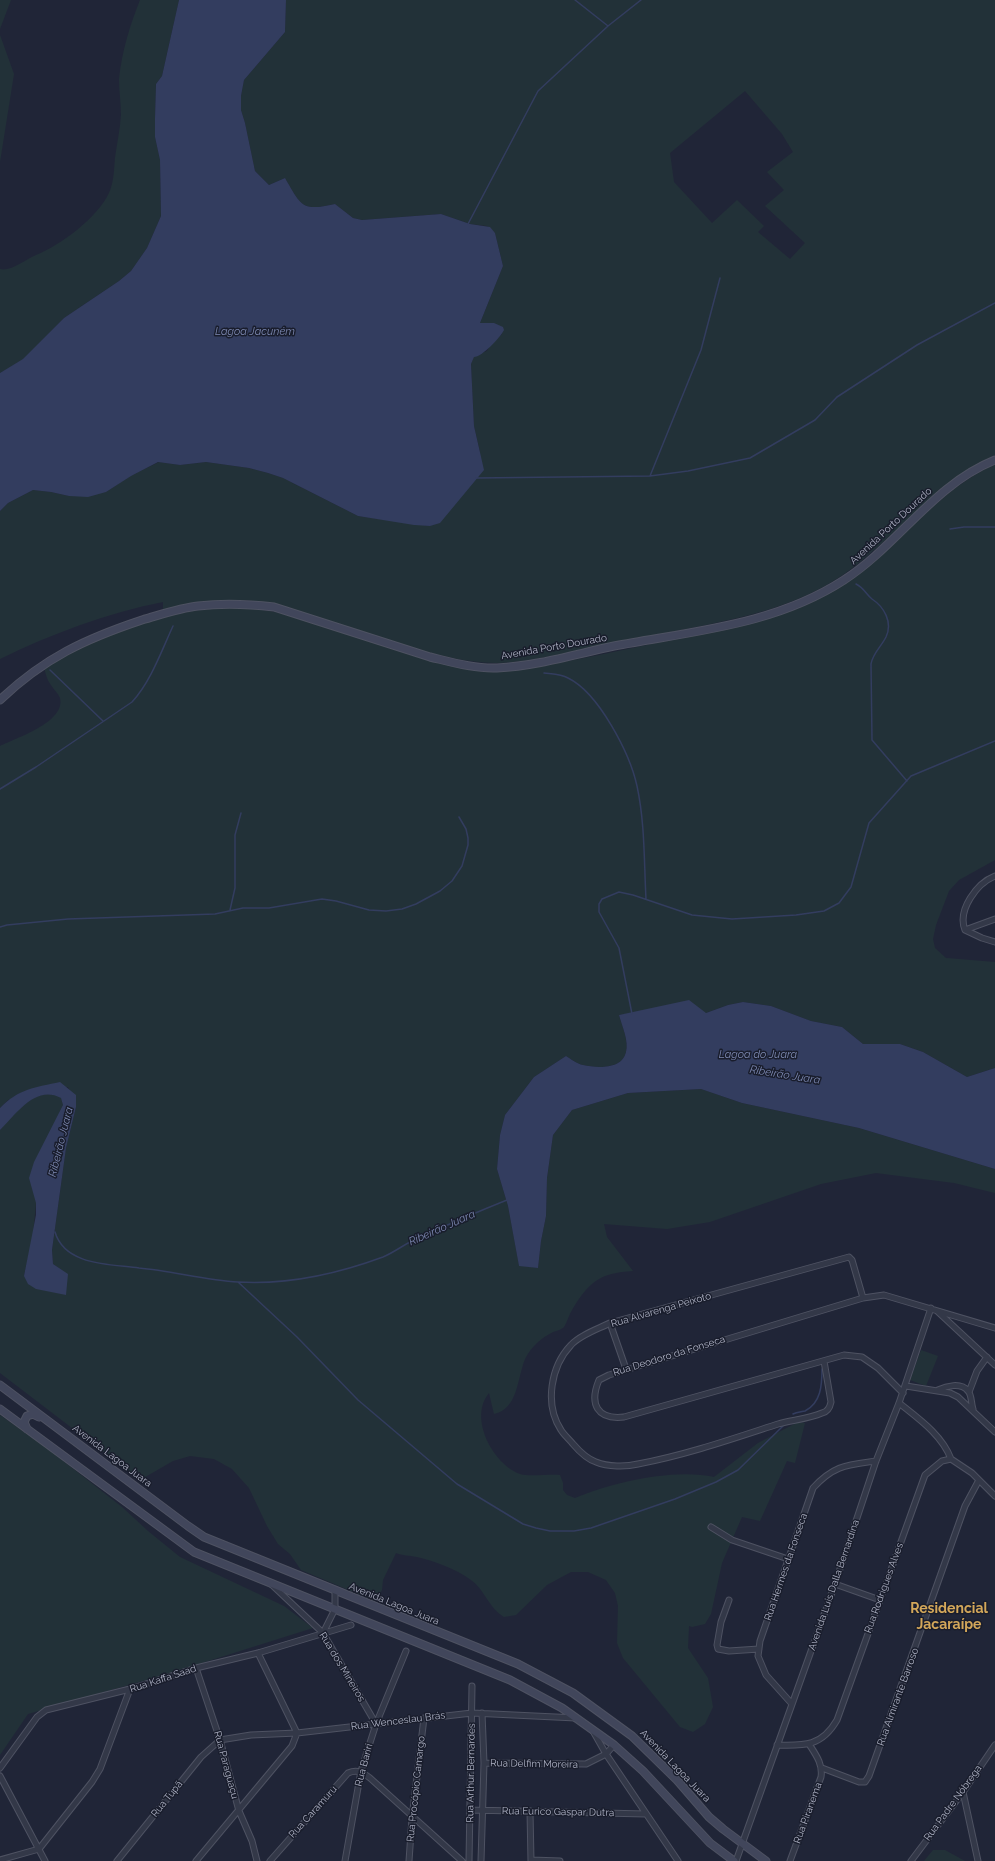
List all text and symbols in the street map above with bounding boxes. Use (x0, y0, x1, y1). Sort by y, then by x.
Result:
water label: Lagoa Jacuném (215, 325, 295, 339)
street label: Avenida Porto Dourado (848, 485, 934, 567)
street label: Avenida Porto Dourado (500, 632, 608, 662)
water label: Lagoa do Juara (719, 1048, 797, 1062)
water label: Ribeirão Juara (749, 1063, 821, 1087)
water label: Ribeirão Juara (46, 1106, 76, 1178)
water label: Ribeirão Juara (407, 1207, 477, 1249)
street label: Rua Alvarenga Peixoto (610, 1290, 712, 1330)
street label: Rua Deodoro da Fonseca (612, 1333, 726, 1379)
street label: Avenida Lagoa Juara (70, 1422, 154, 1490)
street label: Rua Hermes da Fonseca (762, 1512, 810, 1622)
street label: Avenida Luis Dalla Bernardina (806, 1518, 862, 1652)
street label: Rua Rodrigues Alves (862, 1541, 906, 1635)
street label: Avenida Lagoa Juara (347, 1580, 441, 1628)
district label: Residencial Jacaraípe (910, 1601, 988, 1634)
street label: Rua dos Mineiros (317, 1630, 367, 1704)
street label: Rua Almirante Barroso (875, 1646, 921, 1748)
street label: Rua Kaffa Saad (128, 1663, 198, 1695)
street label: Rua Wenceslau Brás (350, 1709, 446, 1733)
street label: Rua Arthur Bernardes (464, 1723, 478, 1823)
street label: Avenida Lagoa Juara (637, 1727, 713, 1805)
street label: Rua Paraguaçu (211, 1730, 241, 1800)
street label: Rua Procópio Camargo (404, 1735, 428, 1843)
street label: Rua Bariri (353, 1742, 375, 1788)
street label: Rua Delfim Moreira (490, 1757, 578, 1771)
street label: Rua Padre Nóbrega (922, 1763, 984, 1843)
street label: Rua Tupã (149, 1778, 185, 1820)
street label: Rua Piranema (791, 1781, 825, 1845)
street label: Rua Caramuru (286, 1783, 340, 1841)
street label: Rua Eurico Gaspar Dutra (502, 1805, 614, 1819)

